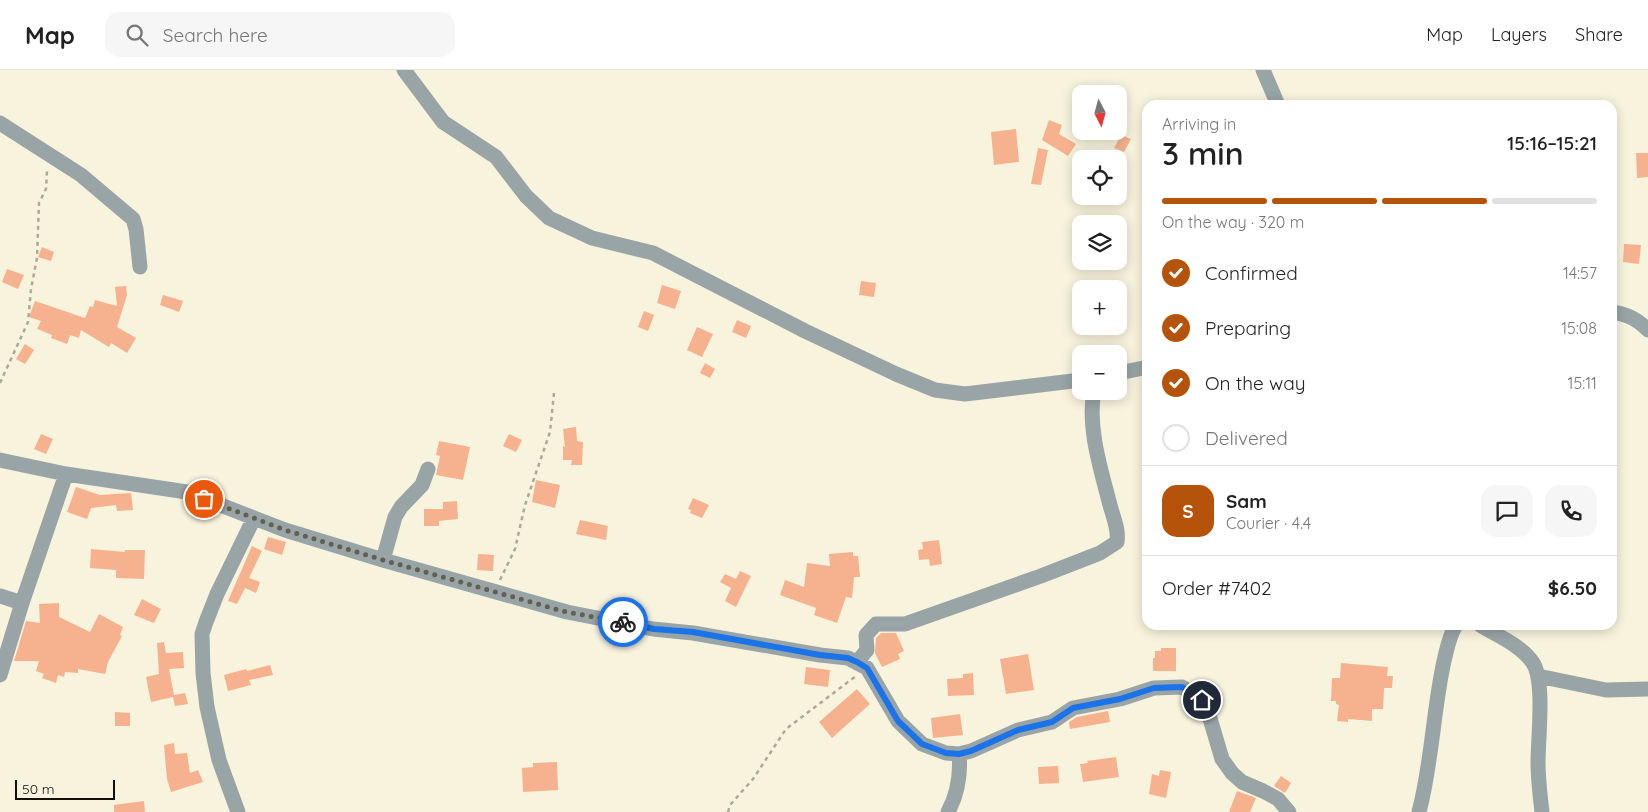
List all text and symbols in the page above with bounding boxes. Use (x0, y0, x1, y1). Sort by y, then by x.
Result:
search box (105, 12, 455, 57)
text: Map (25, 20, 75, 50)
icon: search (123, 21, 151, 49)
text: Search here (163, 23, 268, 47)
text: Map (1426, 23, 1463, 46)
text: Layers (1491, 23, 1547, 46)
text: Share (1575, 23, 1623, 46)
north arrow (1072, 85, 1128, 140)
map controls (1072, 85, 1127, 400)
text: Arriving in (1162, 114, 1236, 134)
text: 15:16–15:21 (1507, 131, 1597, 155)
text: 3 min (1162, 133, 1244, 173)
button: locate (1072, 150, 1127, 205)
text: On the way · 320 m (1162, 212, 1304, 232)
button: layers (1072, 215, 1127, 270)
icon: check (1162, 259, 1190, 287)
text: Confirmed (1205, 261, 1298, 285)
text: 14:57 (1563, 263, 1597, 283)
button: + (1072, 280, 1127, 335)
icon: check (1162, 314, 1190, 342)
text: Preparing (1205, 316, 1291, 340)
text: 15:08 (1561, 318, 1597, 338)
button: − (1072, 345, 1127, 400)
icon: check (1162, 369, 1190, 397)
text: On the way (1205, 371, 1306, 395)
text: 15:11 (1568, 373, 1597, 393)
text: Delivered (1205, 426, 1288, 450)
pin (183, 478, 225, 520)
icon: bag (190, 485, 218, 513)
button: chat (1481, 485, 1533, 537)
button: phone (1545, 485, 1597, 537)
text: Sam (1226, 489, 1267, 513)
text: S (1182, 499, 1194, 523)
text: Courier · 4.4 (1226, 513, 1311, 533)
text: Order #7402 (1162, 576, 1271, 600)
text: $6.50 (1548, 576, 1597, 600)
courier (598, 597, 648, 647)
icon: bike (609, 608, 637, 636)
pin (1181, 679, 1223, 721)
icon: home (1188, 686, 1216, 714)
scale bar (15, 777, 115, 800)
text: 50 m (22, 780, 55, 798)

